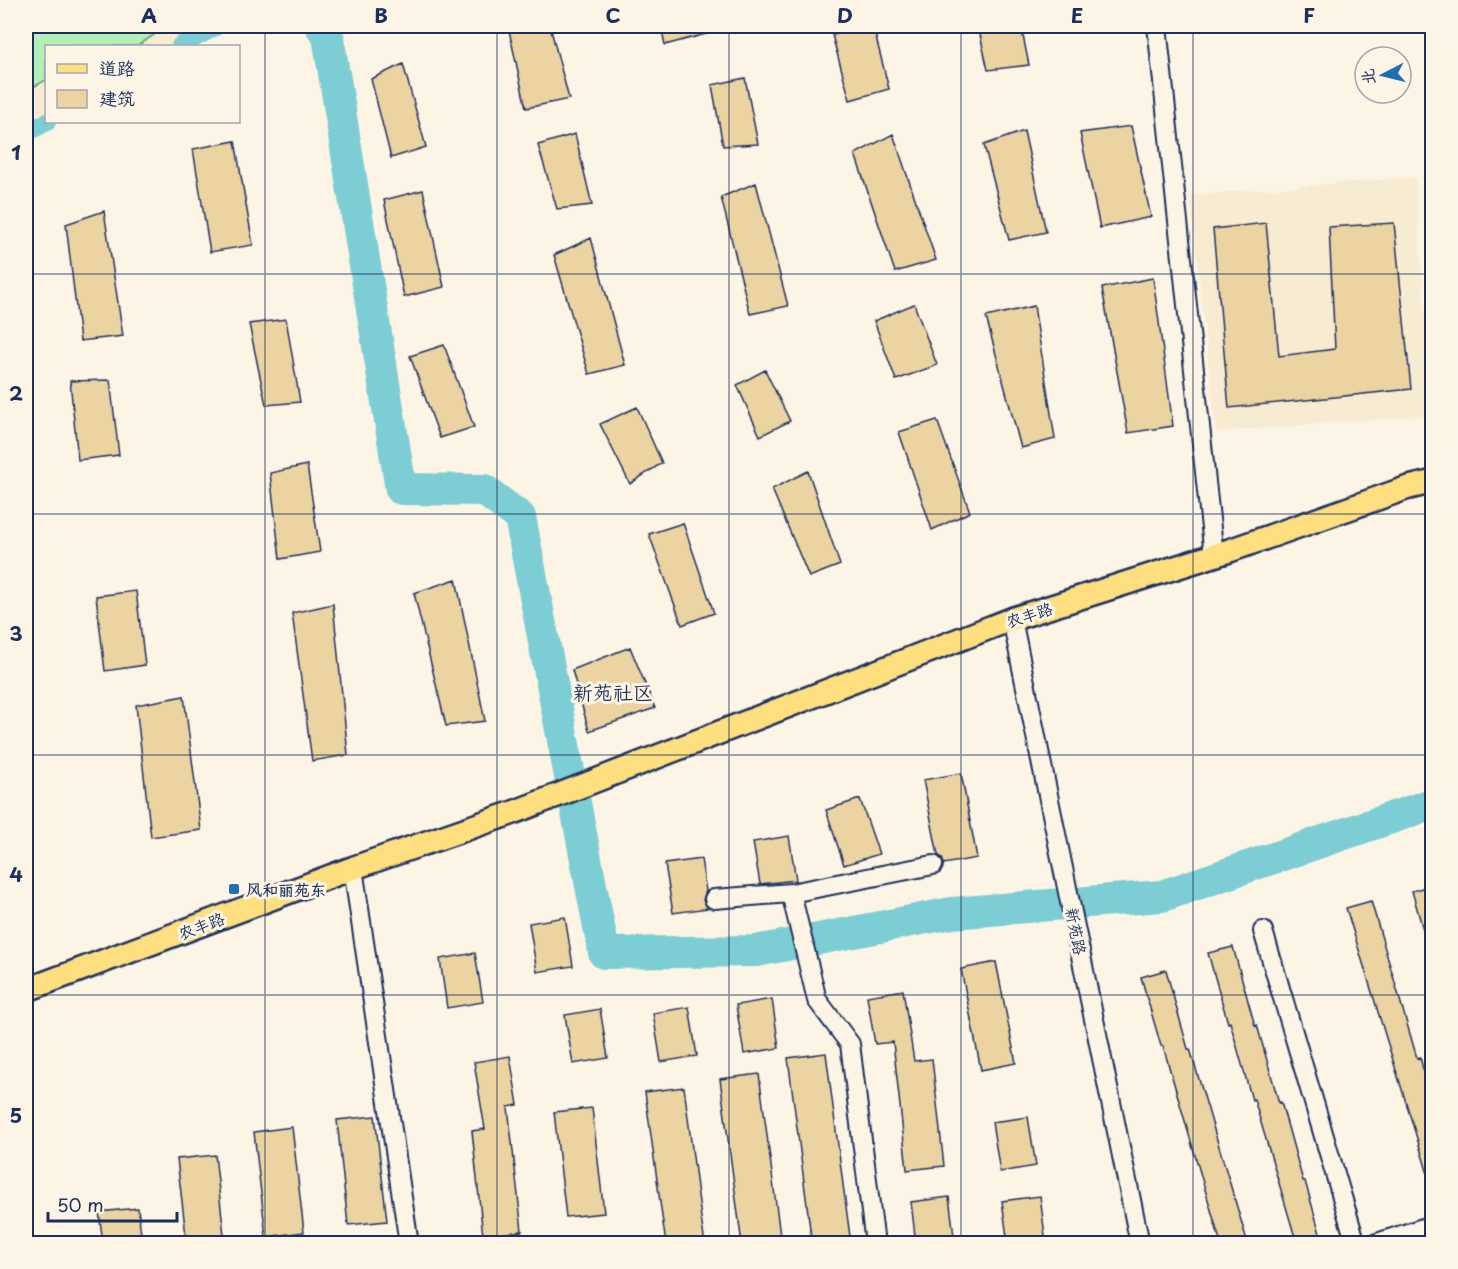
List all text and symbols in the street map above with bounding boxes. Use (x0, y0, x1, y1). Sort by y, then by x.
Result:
text: A (141, 0, 157, 30)
text: B (374, 0, 388, 30)
text: C (605, 0, 621, 30)
text: D (837, 0, 853, 30)
text: E (1071, 0, 1083, 30)
text: F (1303, 0, 1315, 30)
legend (45, 45, 240, 123)
north arrow (1353, 45, 1413, 105)
text: 道路 (99, 54, 135, 81)
text: 北 (1354, 68, 1380, 86)
text: 建筑 (99, 84, 135, 111)
text: 1 (11, 137, 21, 167)
text: 2 (9, 378, 23, 408)
street label: 农丰路 (1002, 595, 1056, 633)
text: 3 (9, 618, 23, 648)
district label: 新苑社区 (573, 677, 653, 707)
text: 4 (9, 859, 23, 889)
place label: 风和丽苑东 (246, 877, 326, 901)
marker: 风和丽苑东 (227, 882, 241, 896)
street label: 农丰路 (174, 905, 228, 945)
street label: 新苑路 (1061, 905, 1093, 957)
text: 5 (10, 1100, 22, 1130)
scale bar (48, 1185, 177, 1223)
text: 50 m (57, 1191, 104, 1218)

